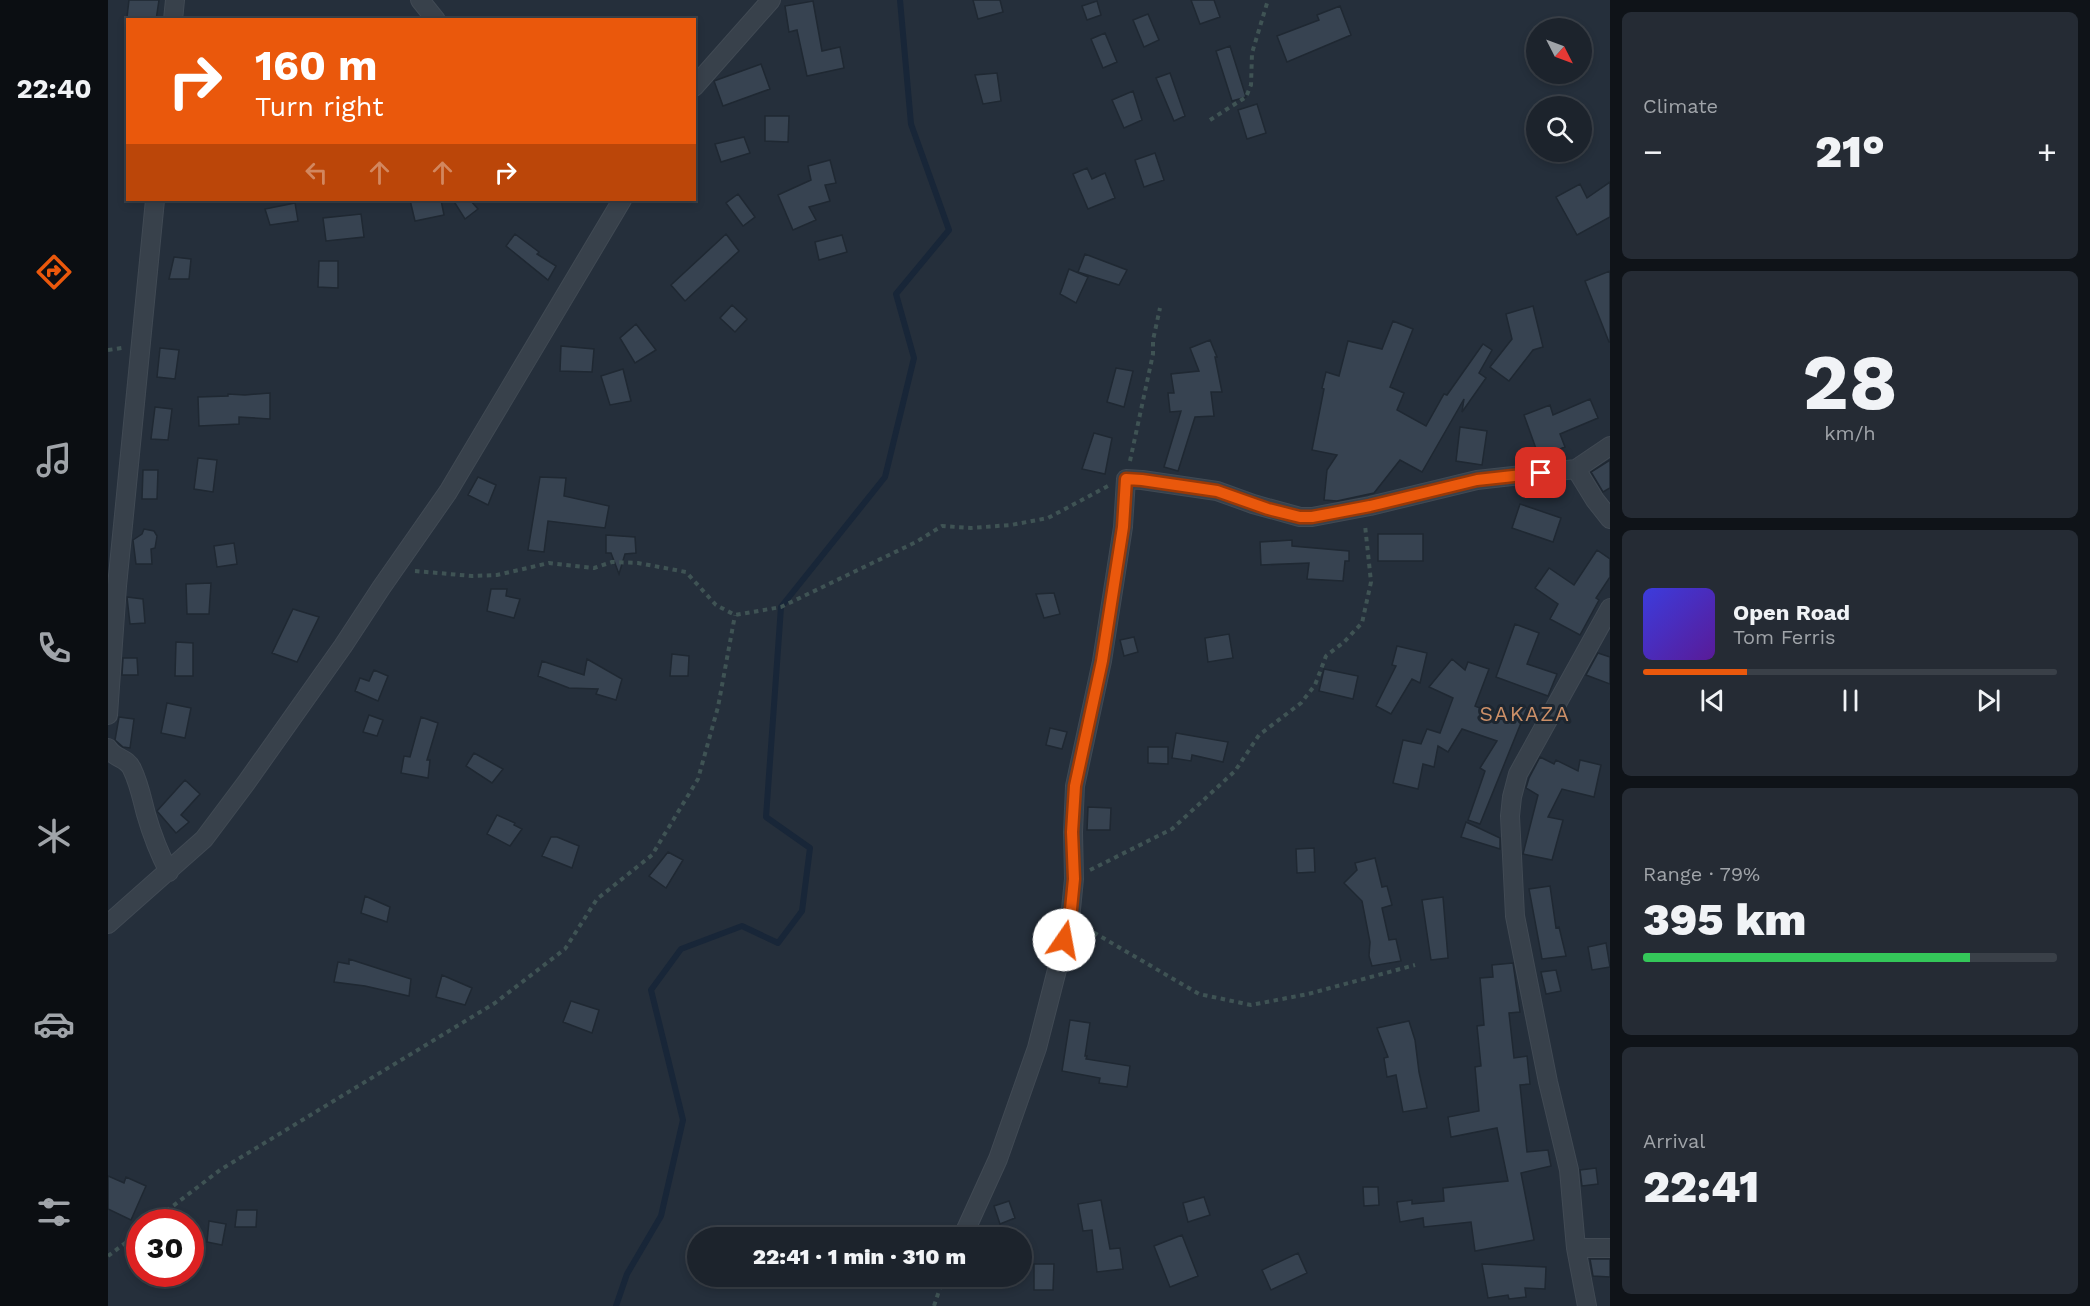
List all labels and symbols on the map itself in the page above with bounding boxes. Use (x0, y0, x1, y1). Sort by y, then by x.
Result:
north arrow (1526, 18, 1592, 84)
pin (1515, 447, 1566, 498)
district label: SAKAZA (1480, 701, 1570, 726)
position arrow (1032, 908, 1096, 972)
speed limit sign: 30 (126, 1209, 204, 1287)

